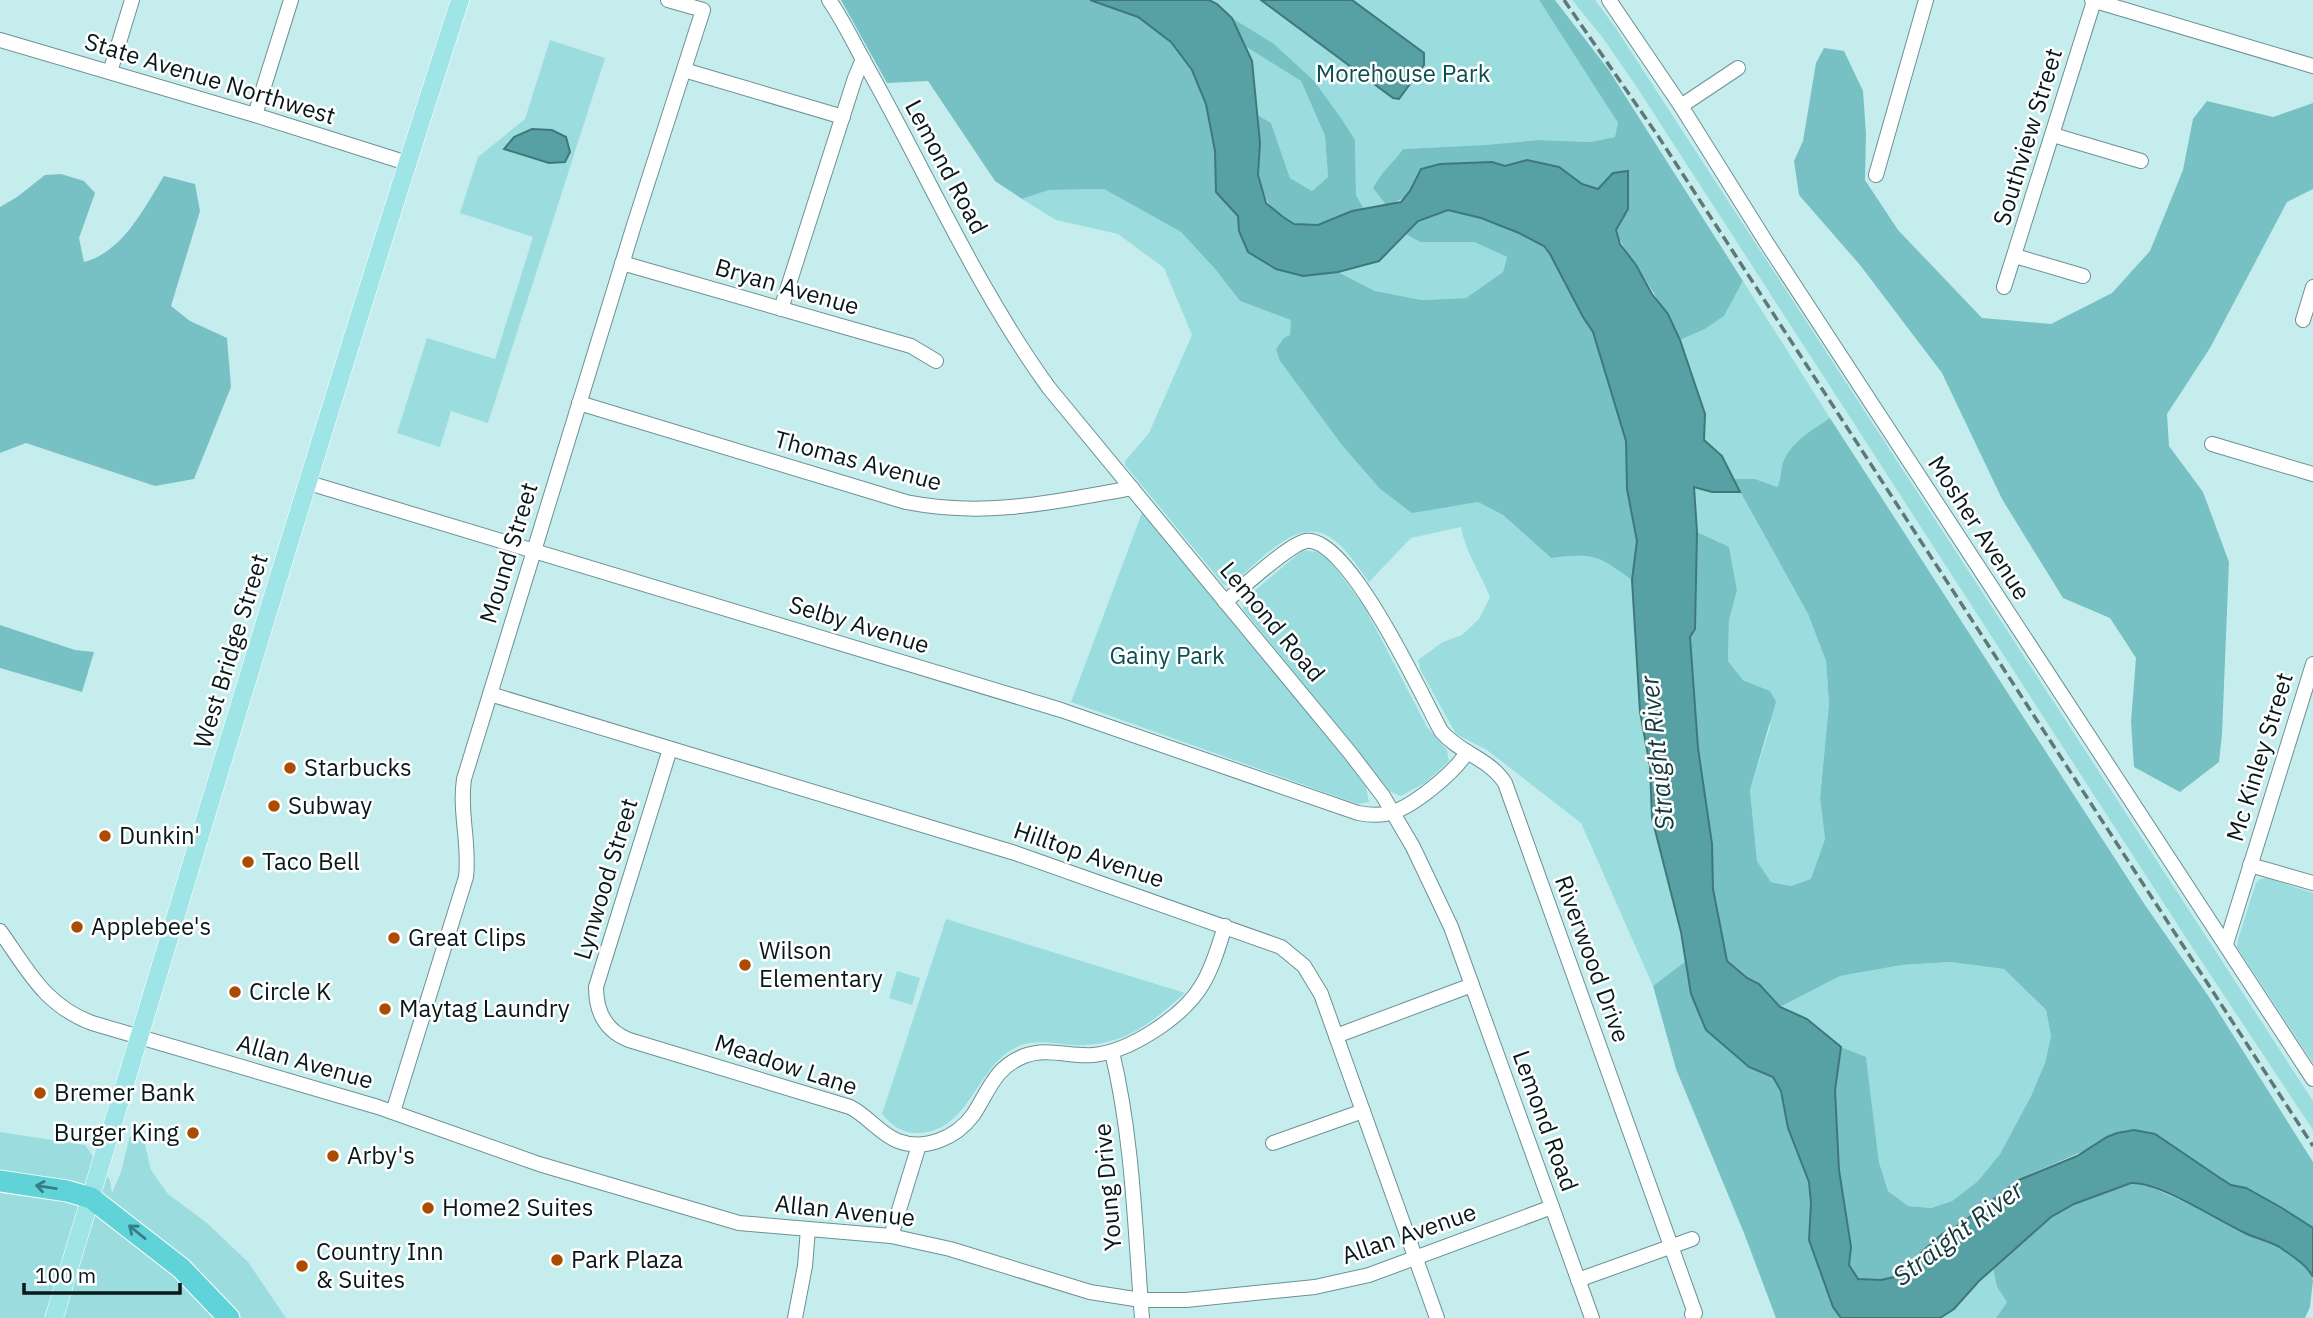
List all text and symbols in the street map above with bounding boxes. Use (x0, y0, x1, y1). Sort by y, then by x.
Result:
street label: State Avenue Northwest (81, 25, 340, 131)
street label: Southview Street (1985, 44, 2069, 229)
park label: Morehouse Park (1316, 57, 1491, 89)
street label: Lemond Road (898, 94, 996, 239)
street label: Bryan Avenue (711, 250, 863, 322)
street label: Thomas Avenue (771, 422, 945, 498)
street label: Mosher Avenue (1921, 449, 2038, 606)
street label: Mound Street (471, 478, 545, 627)
street label: West Bridge Street (185, 550, 275, 752)
street label: Lemond Road (1213, 554, 1333, 688)
street label: Selby Avenue (785, 588, 933, 661)
park label: Gainy Park (1109, 639, 1225, 671)
street label: Mc Kinley Street (2218, 668, 2300, 845)
water label: Straight River (1631, 673, 1681, 832)
place label: Starbucks (304, 751, 412, 783)
marker: Starbucks (282, 760, 298, 776)
place label: Subway (288, 789, 372, 821)
street label: Lynwood Street (565, 794, 645, 963)
marker: Subway (266, 798, 282, 814)
street label: Hilltop Avenue (1010, 813, 1169, 895)
place label: Dunkin' (119, 819, 200, 851)
marker: Dunkin' (97, 828, 113, 844)
place label: Taco Bell (262, 845, 360, 877)
marker: Taco Bell (240, 854, 256, 870)
street label: Riverwood Drive (1548, 871, 1638, 1047)
place label: Applebee's (91, 910, 211, 942)
marker: Applebee's (69, 919, 85, 935)
place label: Great Clips (408, 921, 527, 953)
marker: Great Clips (386, 930, 402, 946)
place label: Wilson Elementary (759, 934, 883, 994)
marker: Wilson Elementary (737, 957, 753, 973)
place label: Circle K (249, 975, 331, 1007)
marker: Circle K (227, 984, 243, 1000)
place label: Maytag Laundry (399, 992, 570, 1024)
marker: Maytag Laundry (377, 1001, 393, 1017)
street label: Allan Avenue (233, 1026, 377, 1096)
street label: Meadow Lane (711, 1026, 862, 1102)
street label: Lemond Road (1506, 1046, 1586, 1196)
place label: Bremer Bank (54, 1076, 195, 1108)
marker: Bremer Bank (32, 1085, 48, 1101)
place label: Burger King (54, 1116, 179, 1148)
street label: Young Drive (1085, 1122, 1129, 1252)
marker: Burger King (185, 1125, 201, 1141)
place label: Arby's (347, 1139, 415, 1171)
marker: Arby's (325, 1148, 341, 1164)
water label: Straight River (1885, 1171, 2031, 1292)
one-way arrow (35, 1181, 58, 1194)
street label: Allan Avenue (774, 1187, 917, 1233)
place label: Home2 Suites (442, 1191, 593, 1223)
street label: Allan Avenue (1337, 1195, 1480, 1271)
marker: Home2 Suites (420, 1200, 436, 1216)
one-way arrow (128, 1224, 146, 1240)
place label: Country Inn & Suites (316, 1235, 444, 1295)
place label: Park Plaza (571, 1243, 683, 1275)
scale bar (24, 1252, 180, 1296)
marker: Park Plaza (549, 1252, 565, 1268)
marker: Country Inn & Suites (294, 1258, 310, 1274)
text: 100 m (35, 1261, 96, 1289)

